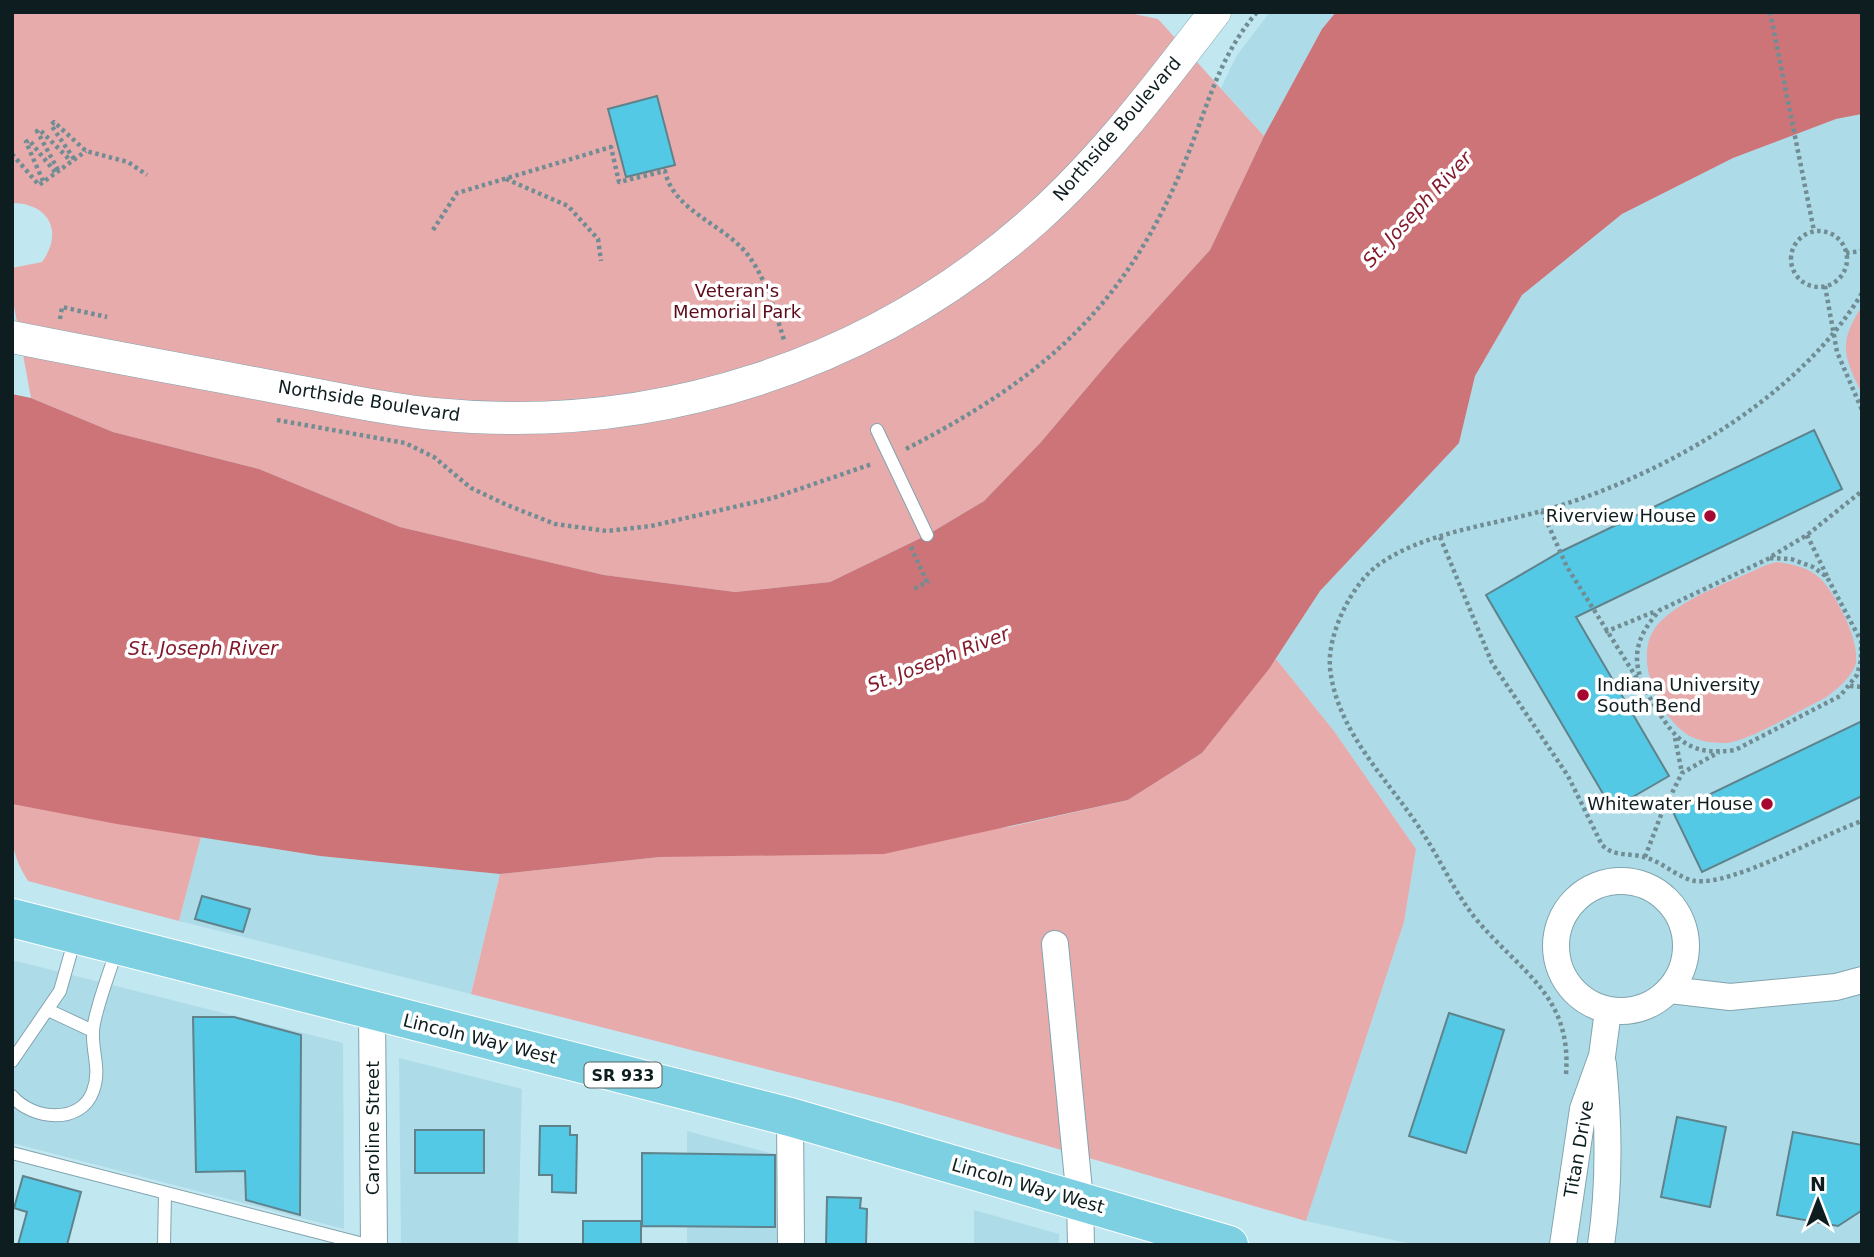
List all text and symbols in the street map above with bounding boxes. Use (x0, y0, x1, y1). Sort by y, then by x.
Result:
street label: Northside Boulevard (1048, 52, 1185, 205)
water label: St. Joseph River (1358, 146, 1477, 271)
park label: Veteran's Memorial Park (673, 280, 802, 322)
street label: Northside Boulevard (277, 376, 462, 425)
place label: Riverview House (1546, 505, 1696, 526)
marker: Riverview House (1702, 508, 1718, 524)
water label: St. Joseph River (864, 621, 1013, 696)
water label: St. Joseph River (128, 637, 279, 659)
place label: Indiana University South Bend (1597, 674, 1760, 716)
marker: Indiana University South Bend (1575, 687, 1591, 703)
place label: Whitewater House (1587, 793, 1753, 814)
marker: Whitewater House (1759, 796, 1775, 812)
street label: Lincoln Way West (401, 1009, 559, 1068)
street label: Caroline Street (362, 1061, 383, 1195)
road number: SR 933 (584, 1063, 662, 1088)
street label: Titan Drive (1559, 1099, 1597, 1200)
street label: Lincoln Way West (949, 1154, 1107, 1217)
north arrow (1783, 1166, 1853, 1236)
text: N (1810, 1173, 1826, 1195)

